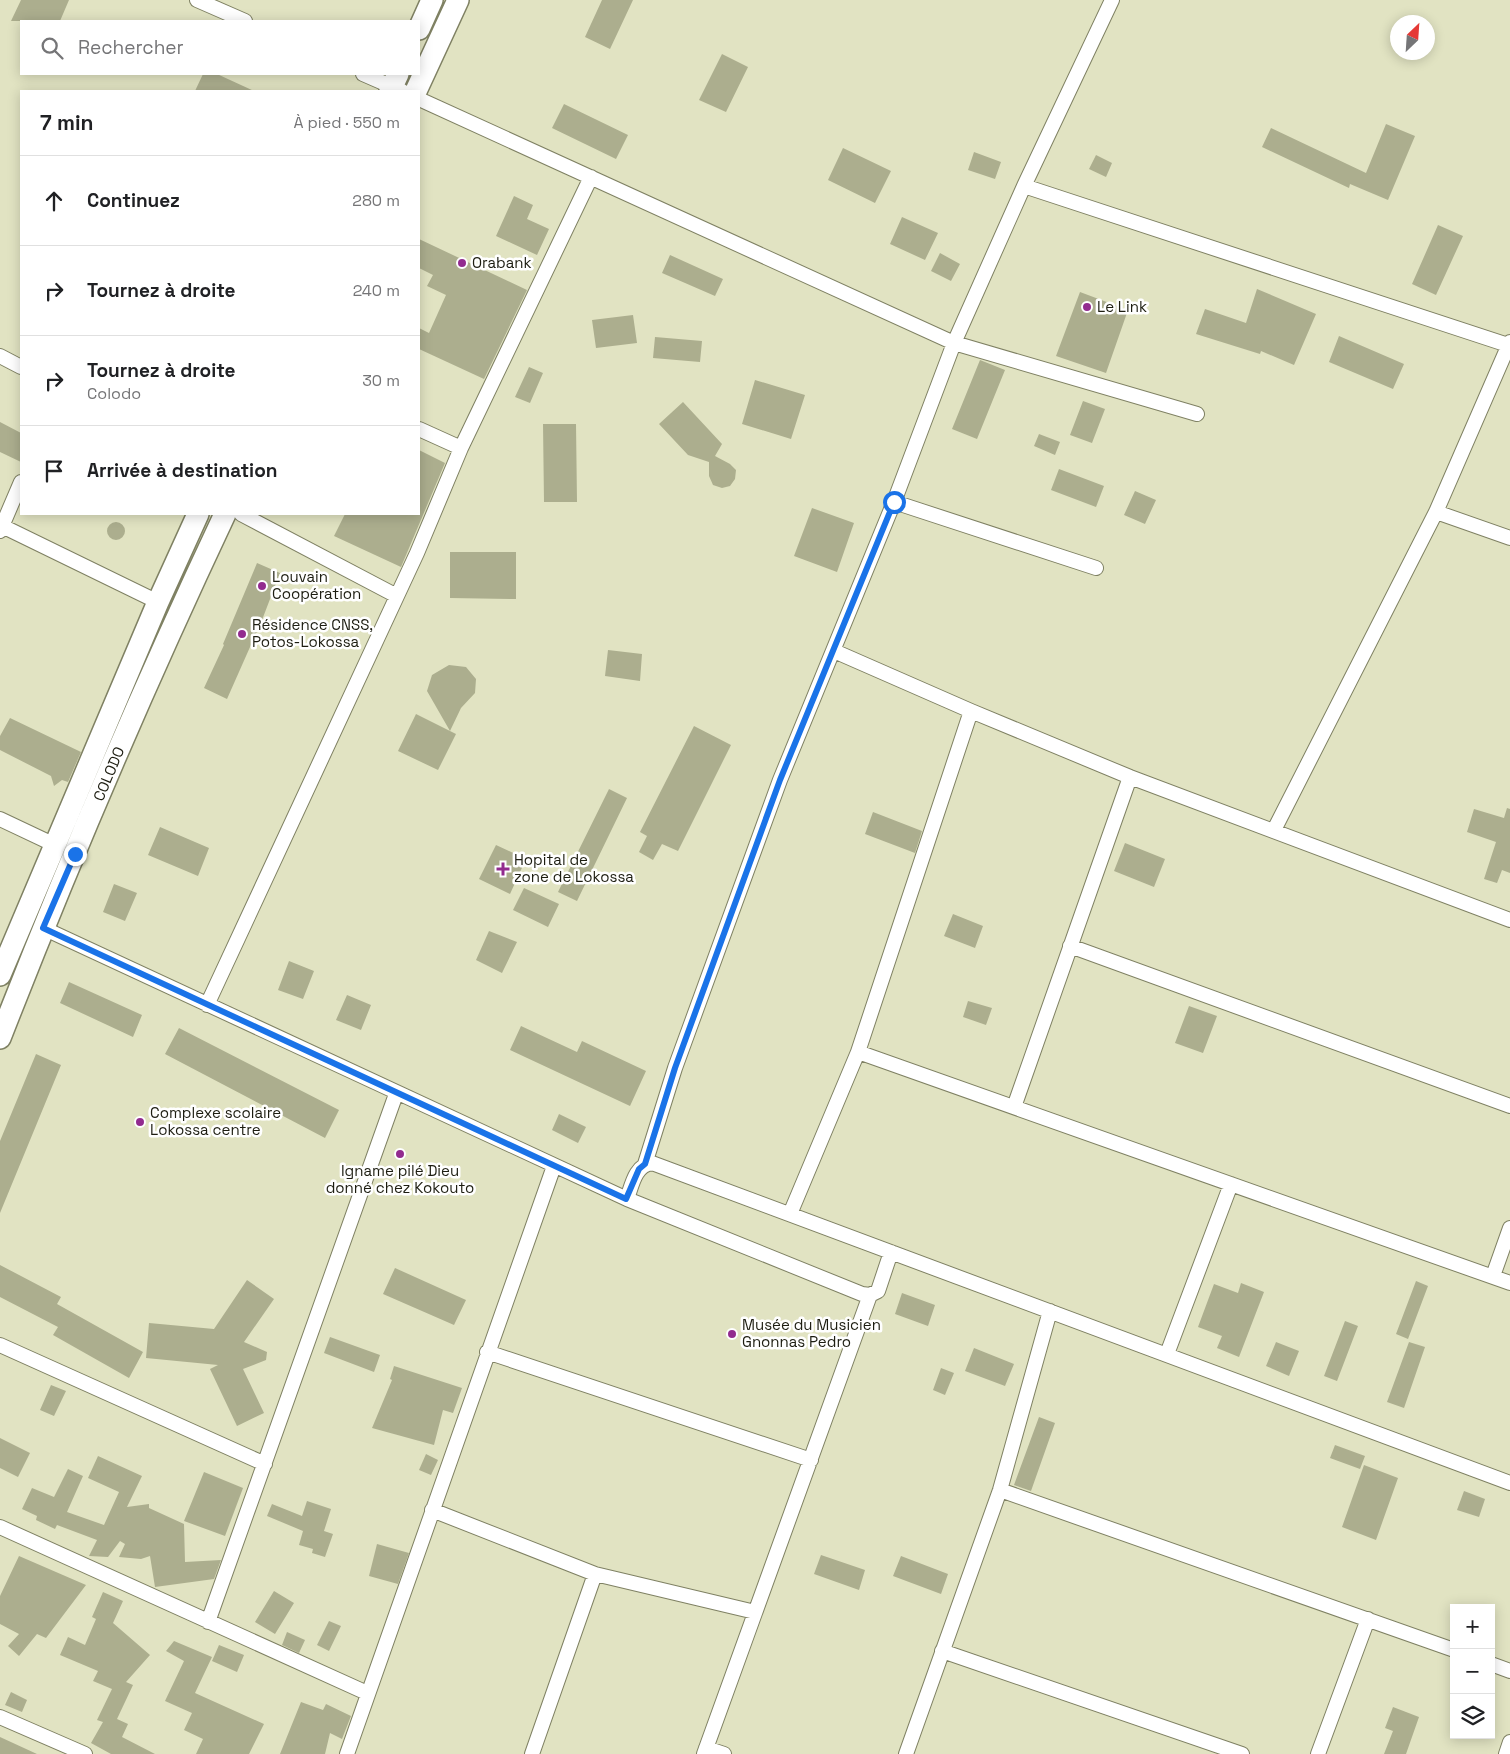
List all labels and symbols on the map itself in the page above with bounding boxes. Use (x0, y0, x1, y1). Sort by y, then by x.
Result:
north arrow (1390, 15, 1435, 60)
place label: Orabank (472, 253, 532, 272)
marker: Orabank (456, 257, 468, 269)
place label: Le Link (1097, 297, 1147, 316)
marker: Le Link (1081, 301, 1093, 313)
route start (883, 491, 906, 514)
place label: Louvain Coopération (272, 567, 361, 603)
marker: Louvain Coopération (256, 580, 268, 592)
place label: Résidence CNSS, Potos-Lokossa (252, 615, 373, 651)
marker: Résidence CNSS, Potos-Lokossa (236, 628, 248, 640)
street label: COLODO (89, 744, 128, 804)
route end (64, 843, 87, 866)
place label: Hopital de zone de Lokossa (514, 850, 634, 886)
marker: Hopital de zone de Lokossa (496, 862, 510, 876)
place label: Complexe scolaire Lokossa centre (150, 1103, 281, 1139)
marker: Complexe scolaire Lokossa centre (134, 1116, 146, 1128)
marker: Igname pilé Dieu donné chez Kokouto (394, 1148, 406, 1160)
place label: Igname pilé Dieu donné chez Kokouto (326, 1161, 474, 1197)
place label: Musée du Musicien Gnonnas Pedro (742, 1315, 881, 1351)
marker: Musée du Musicien Gnonnas Pedro (726, 1328, 738, 1340)

